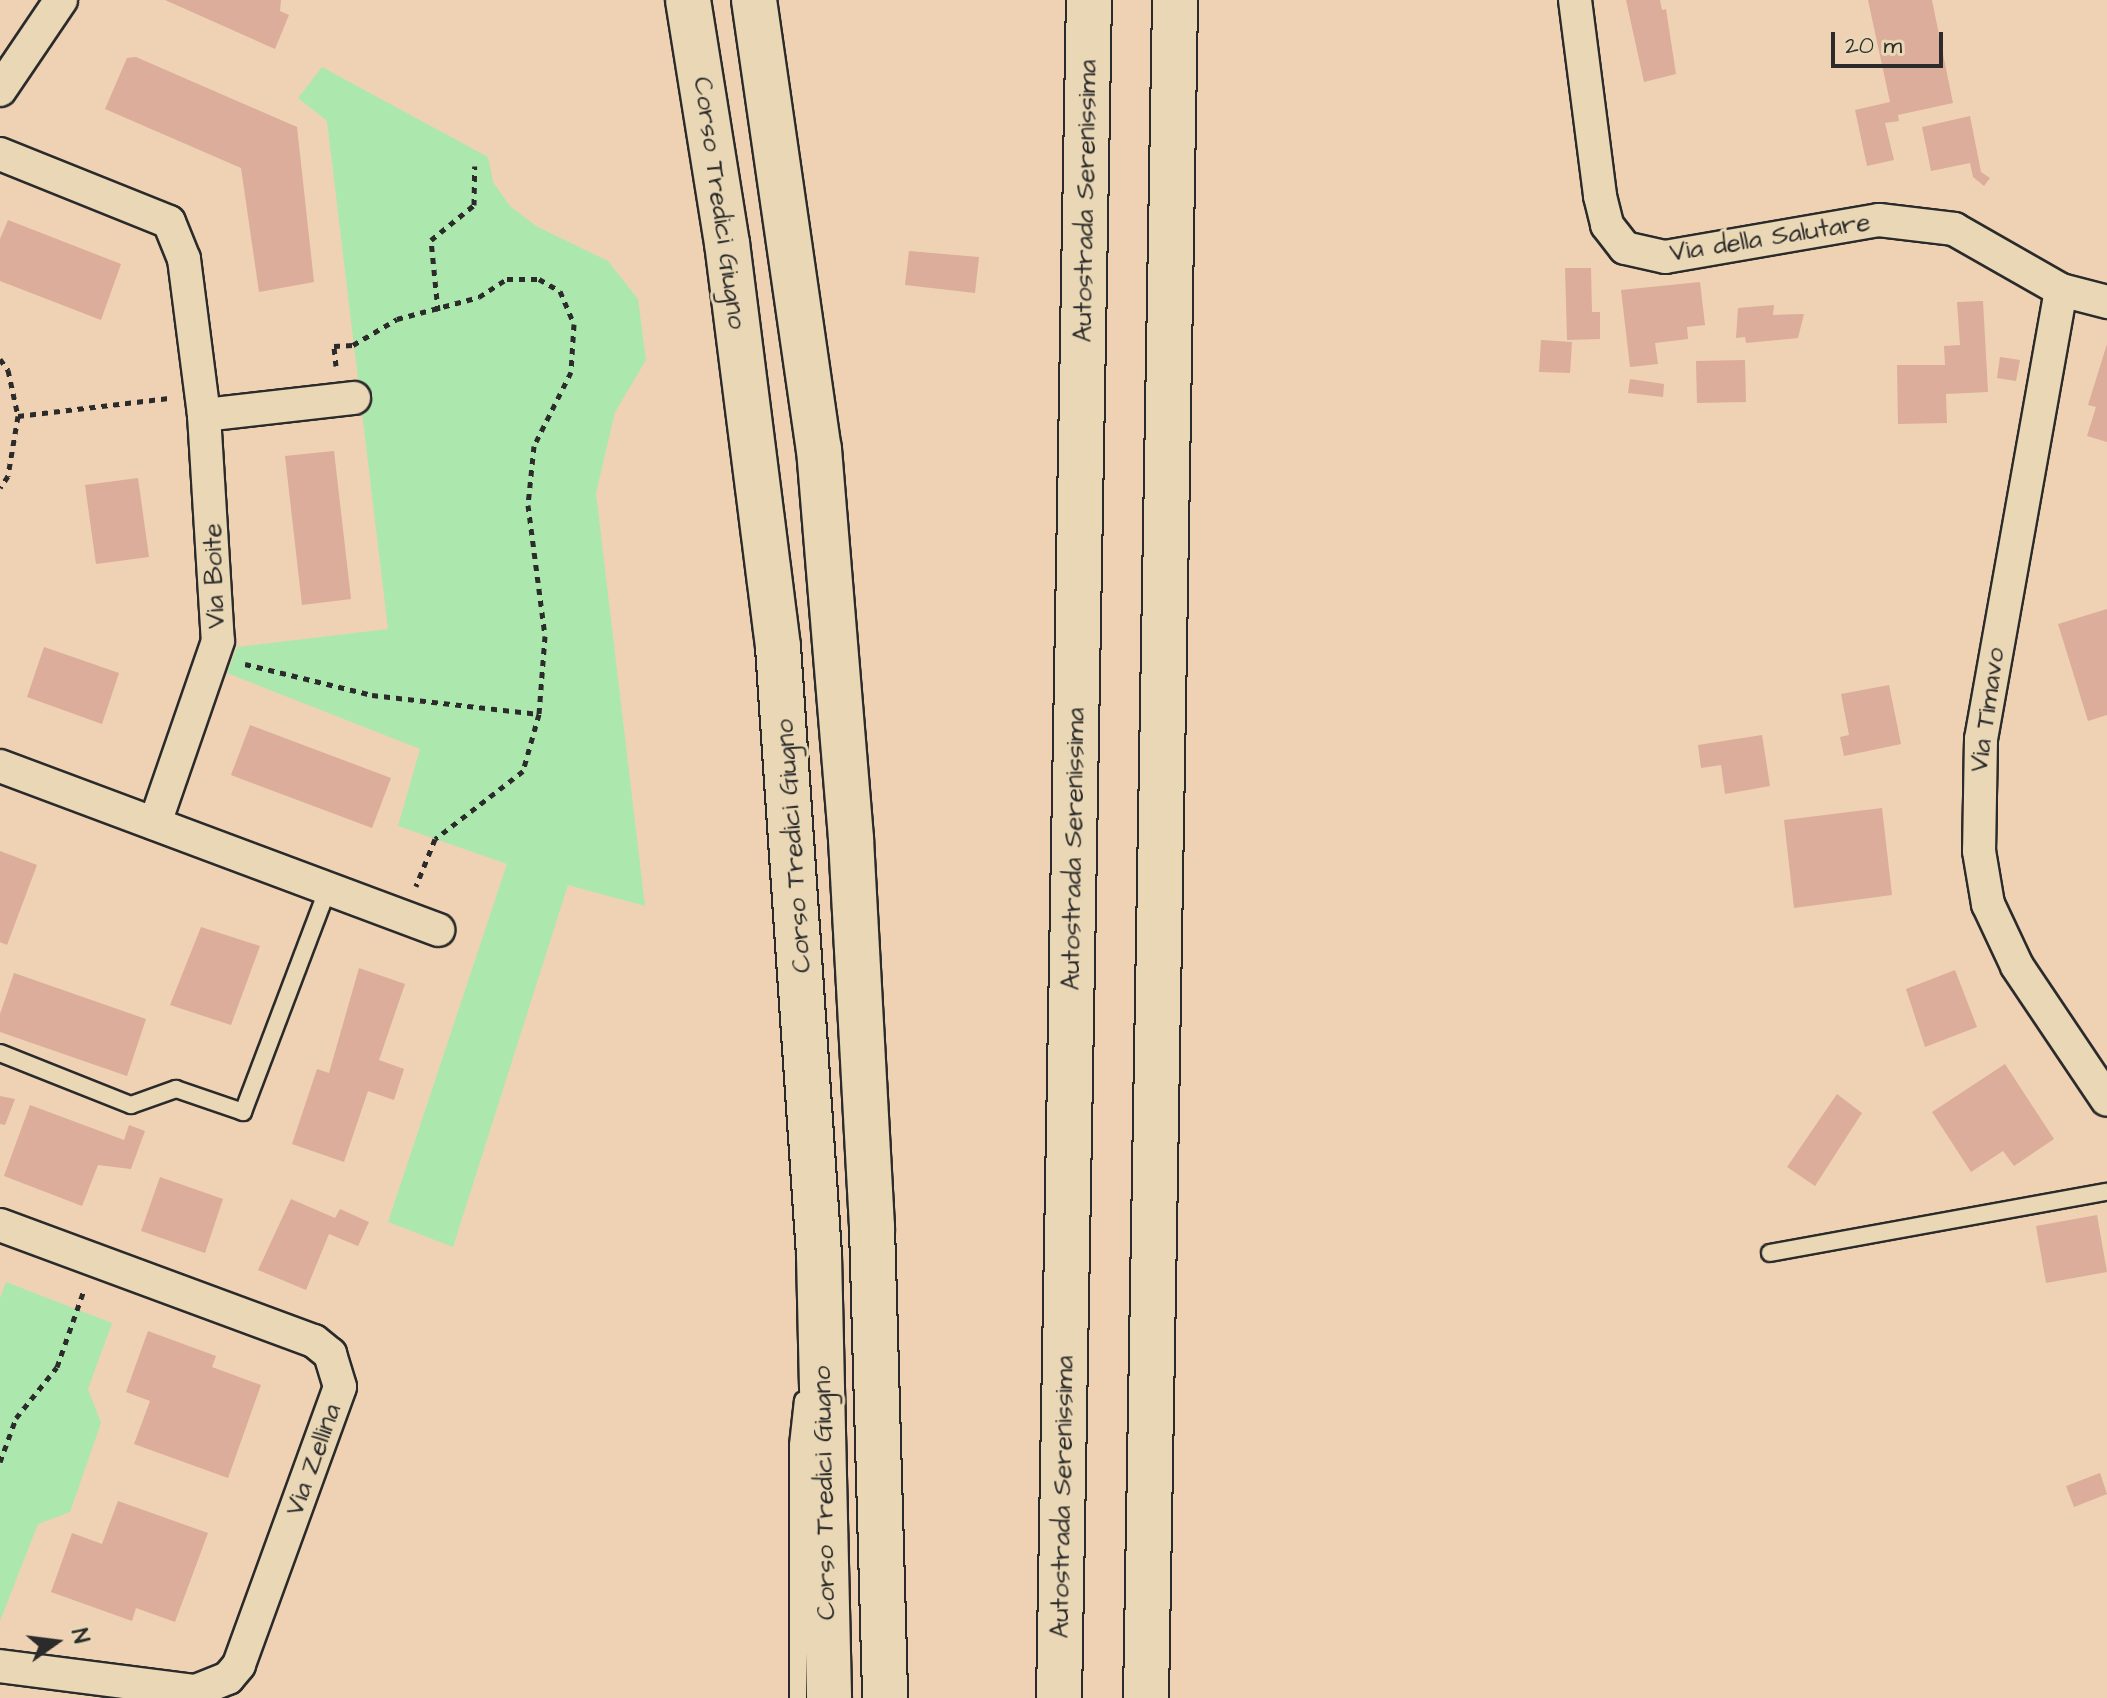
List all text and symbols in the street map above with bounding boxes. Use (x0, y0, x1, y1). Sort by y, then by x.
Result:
scale bar (1835, 16, 1947, 66)
text: 20 m (1845, 29, 1902, 63)
street label: Autostrada Serenissima (1068, 59, 1104, 343)
street label: Corso Tredici Giugno (686, 75, 752, 331)
street label: Via della Salutare (1668, 207, 1872, 269)
street label: Via Boite (198, 523, 232, 629)
street label: Via Timavo (1964, 646, 2012, 774)
street label: Autostrada Serenissima (1056, 707, 1092, 991)
street label: Corso Tredici Giugno (770, 718, 818, 974)
street label: Autostrada Serenissima (1045, 1355, 1081, 1639)
street label: Corso Tredici Giugno (807, 1366, 843, 1620)
street label: Via Zellina (279, 1400, 349, 1520)
north arrow (16, 1602, 96, 1682)
text: N (63, 1626, 96, 1647)

